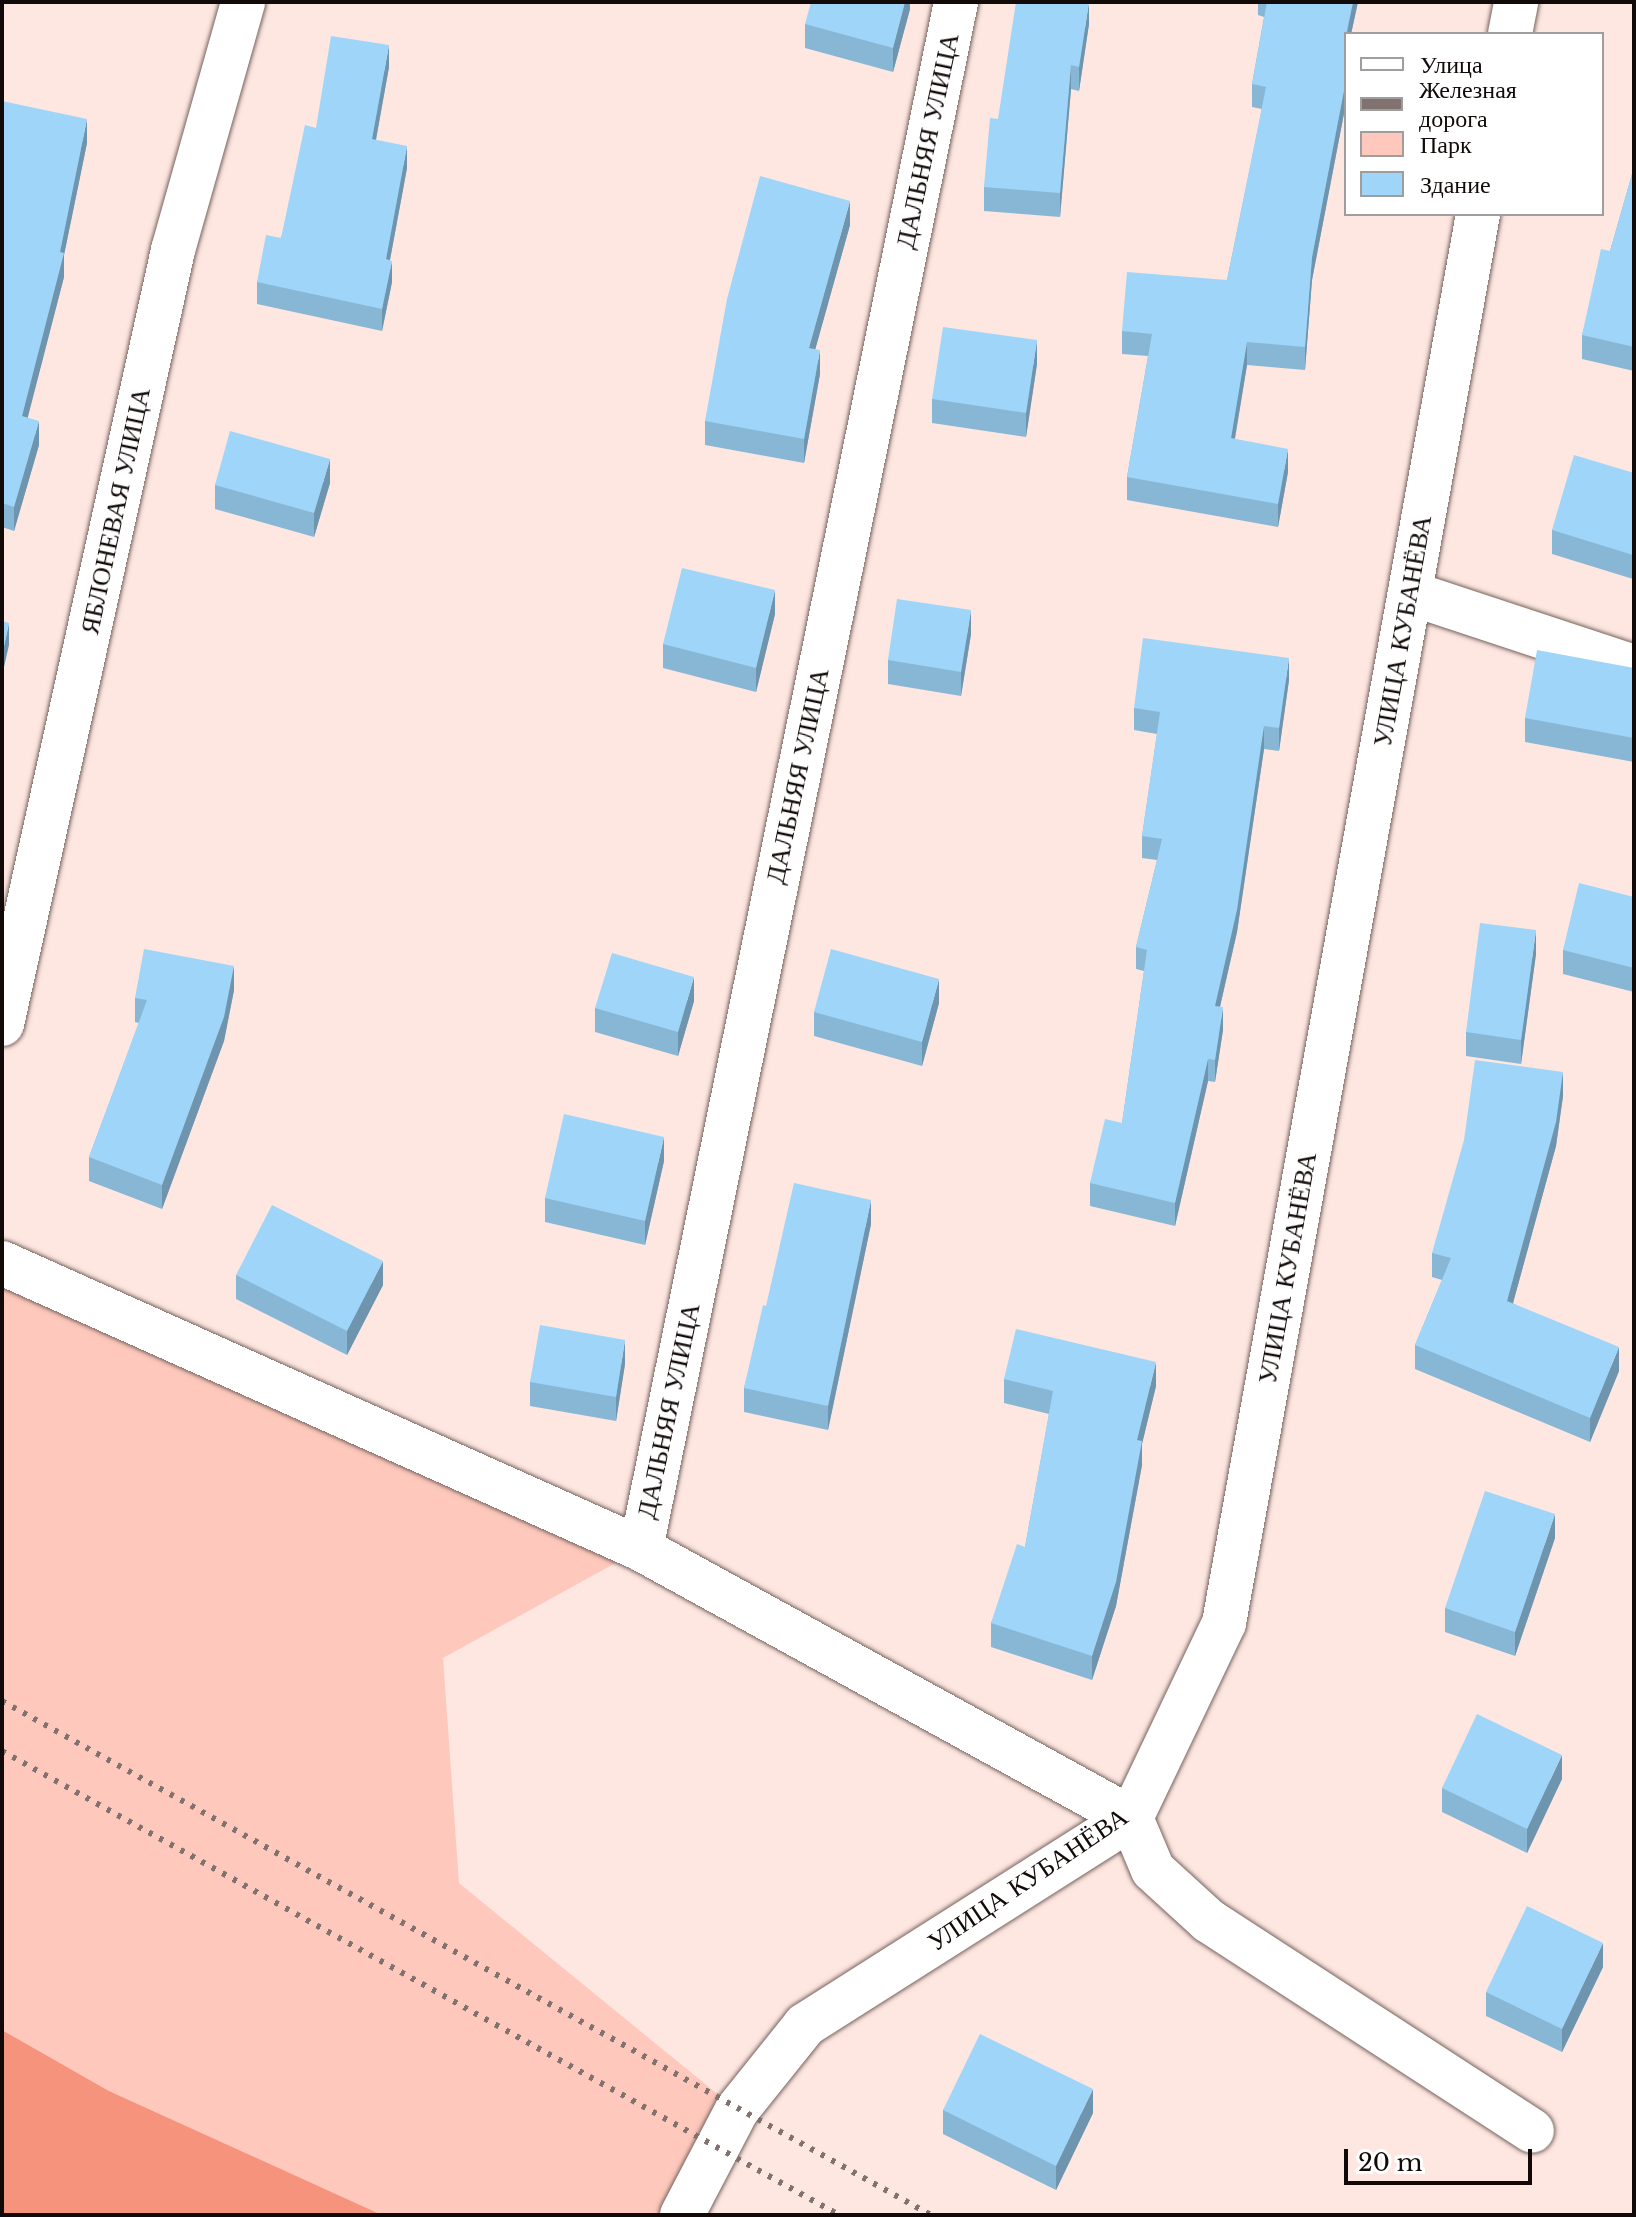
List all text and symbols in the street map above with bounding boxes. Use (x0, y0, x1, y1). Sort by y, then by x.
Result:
street label: ДАЛЬНЯЯ УЛИЦА (890, 30, 966, 252)
legend (1344, 32, 1604, 216)
text: Улица (1420, 50, 1483, 79)
text: Железная дорога (1419, 75, 1517, 133)
text: Парк (1420, 130, 1472, 159)
text: Здание (1420, 170, 1491, 199)
street label: ЯБЛОНЕВАЯ УЛИЦА (75, 385, 157, 637)
street label: УЛИЦА КУБАНЁВА (1367, 513, 1439, 749)
street label: ДАЛЬНЯЯ УЛИЦА (760, 665, 836, 887)
street label: УЛИЦА КУБАНЁВА (1252, 1150, 1324, 1386)
street label: ДАЛЬНЯЯ УЛИЦА (631, 1300, 707, 1522)
street label: УЛИЦА КУБАНЁВА (922, 1801, 1134, 1959)
scale bar (1348, 2133, 1536, 2183)
text: 20 m (1358, 2148, 1423, 2177)

